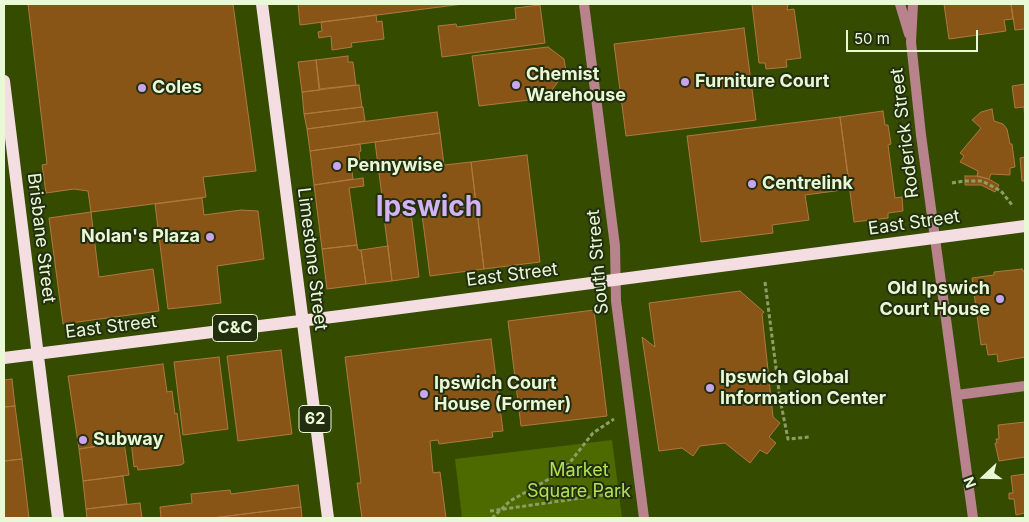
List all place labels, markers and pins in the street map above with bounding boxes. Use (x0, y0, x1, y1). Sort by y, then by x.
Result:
place label: Chemist Warehouse (526, 64, 626, 106)
place label: Furniture Court (695, 71, 829, 93)
marker: Furniture Court (679, 76, 691, 88)
place label: Coles (152, 77, 202, 99)
marker: Chemist Warehouse (510, 79, 522, 91)
marker: Coles (136, 82, 148, 94)
place label: Pennywise (347, 155, 443, 177)
marker: Pennywise (331, 160, 343, 172)
place label: Centrelink (762, 173, 853, 195)
marker: Centrelink (746, 178, 758, 190)
place label: Nolan's Plaza (81, 226, 200, 248)
marker: Nolan's Plaza (204, 231, 216, 243)
place label: Old Ipswich Court House (879, 278, 990, 320)
marker: Old Ipswich Court House (994, 293, 1006, 305)
place label: Ipswich Global Information Center (720, 367, 886, 409)
place label: Ipswich Court House (Former) (434, 373, 571, 416)
marker: Ipswich Global Information Center (704, 382, 716, 394)
marker: Ipswich Court House (Former) (418, 388, 430, 400)
place label: Subway (93, 429, 163, 451)
marker: Subway (77, 434, 89, 446)

